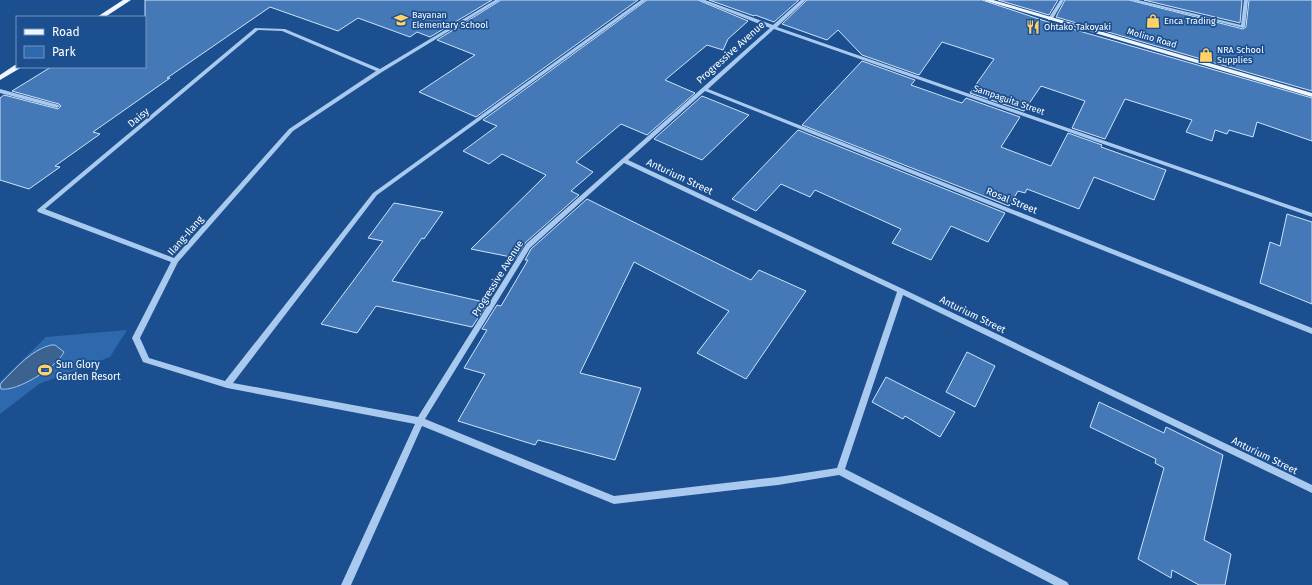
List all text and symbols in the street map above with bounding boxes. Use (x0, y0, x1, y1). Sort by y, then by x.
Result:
place label: Bayanan Elementary School (412, 10, 489, 30)
school or university icon: Bayanan Elementary School (393, 12, 409, 28)
shop icon: Enca Trading (1145, 13, 1161, 29)
legend (16, 16, 146, 68)
place label: Enca Trading (1164, 16, 1216, 26)
street label: Progressive Avenue (694, 19, 767, 86)
restaurant icon: Ohtako Takoyaki (1025, 19, 1041, 35)
place label: Ohtako Takoyaki (1044, 22, 1111, 32)
text: Road (52, 25, 80, 39)
street label: Molino Road (1126, 26, 1178, 50)
text: Park (52, 45, 76, 59)
place label: NRA School Supplies (1217, 45, 1264, 65)
shop icon: NRA School Supplies (1198, 47, 1214, 63)
street label: Sampaguita Street (972, 83, 1047, 117)
street label: Daisy (126, 105, 152, 130)
street label: Anturium Street (644, 156, 715, 198)
street label: Rosal Street (984, 185, 1039, 217)
street label: Ilang-Ilang (165, 213, 207, 258)
street label: Progressive Avenue (470, 238, 526, 319)
street label: Anturium Street (938, 294, 1008, 336)
place label: Sun Glory Garden Resort (56, 359, 121, 383)
sports icon: Sun Glory Garden Resort (37, 362, 53, 378)
street label: Anturium Street (1230, 435, 1300, 477)

